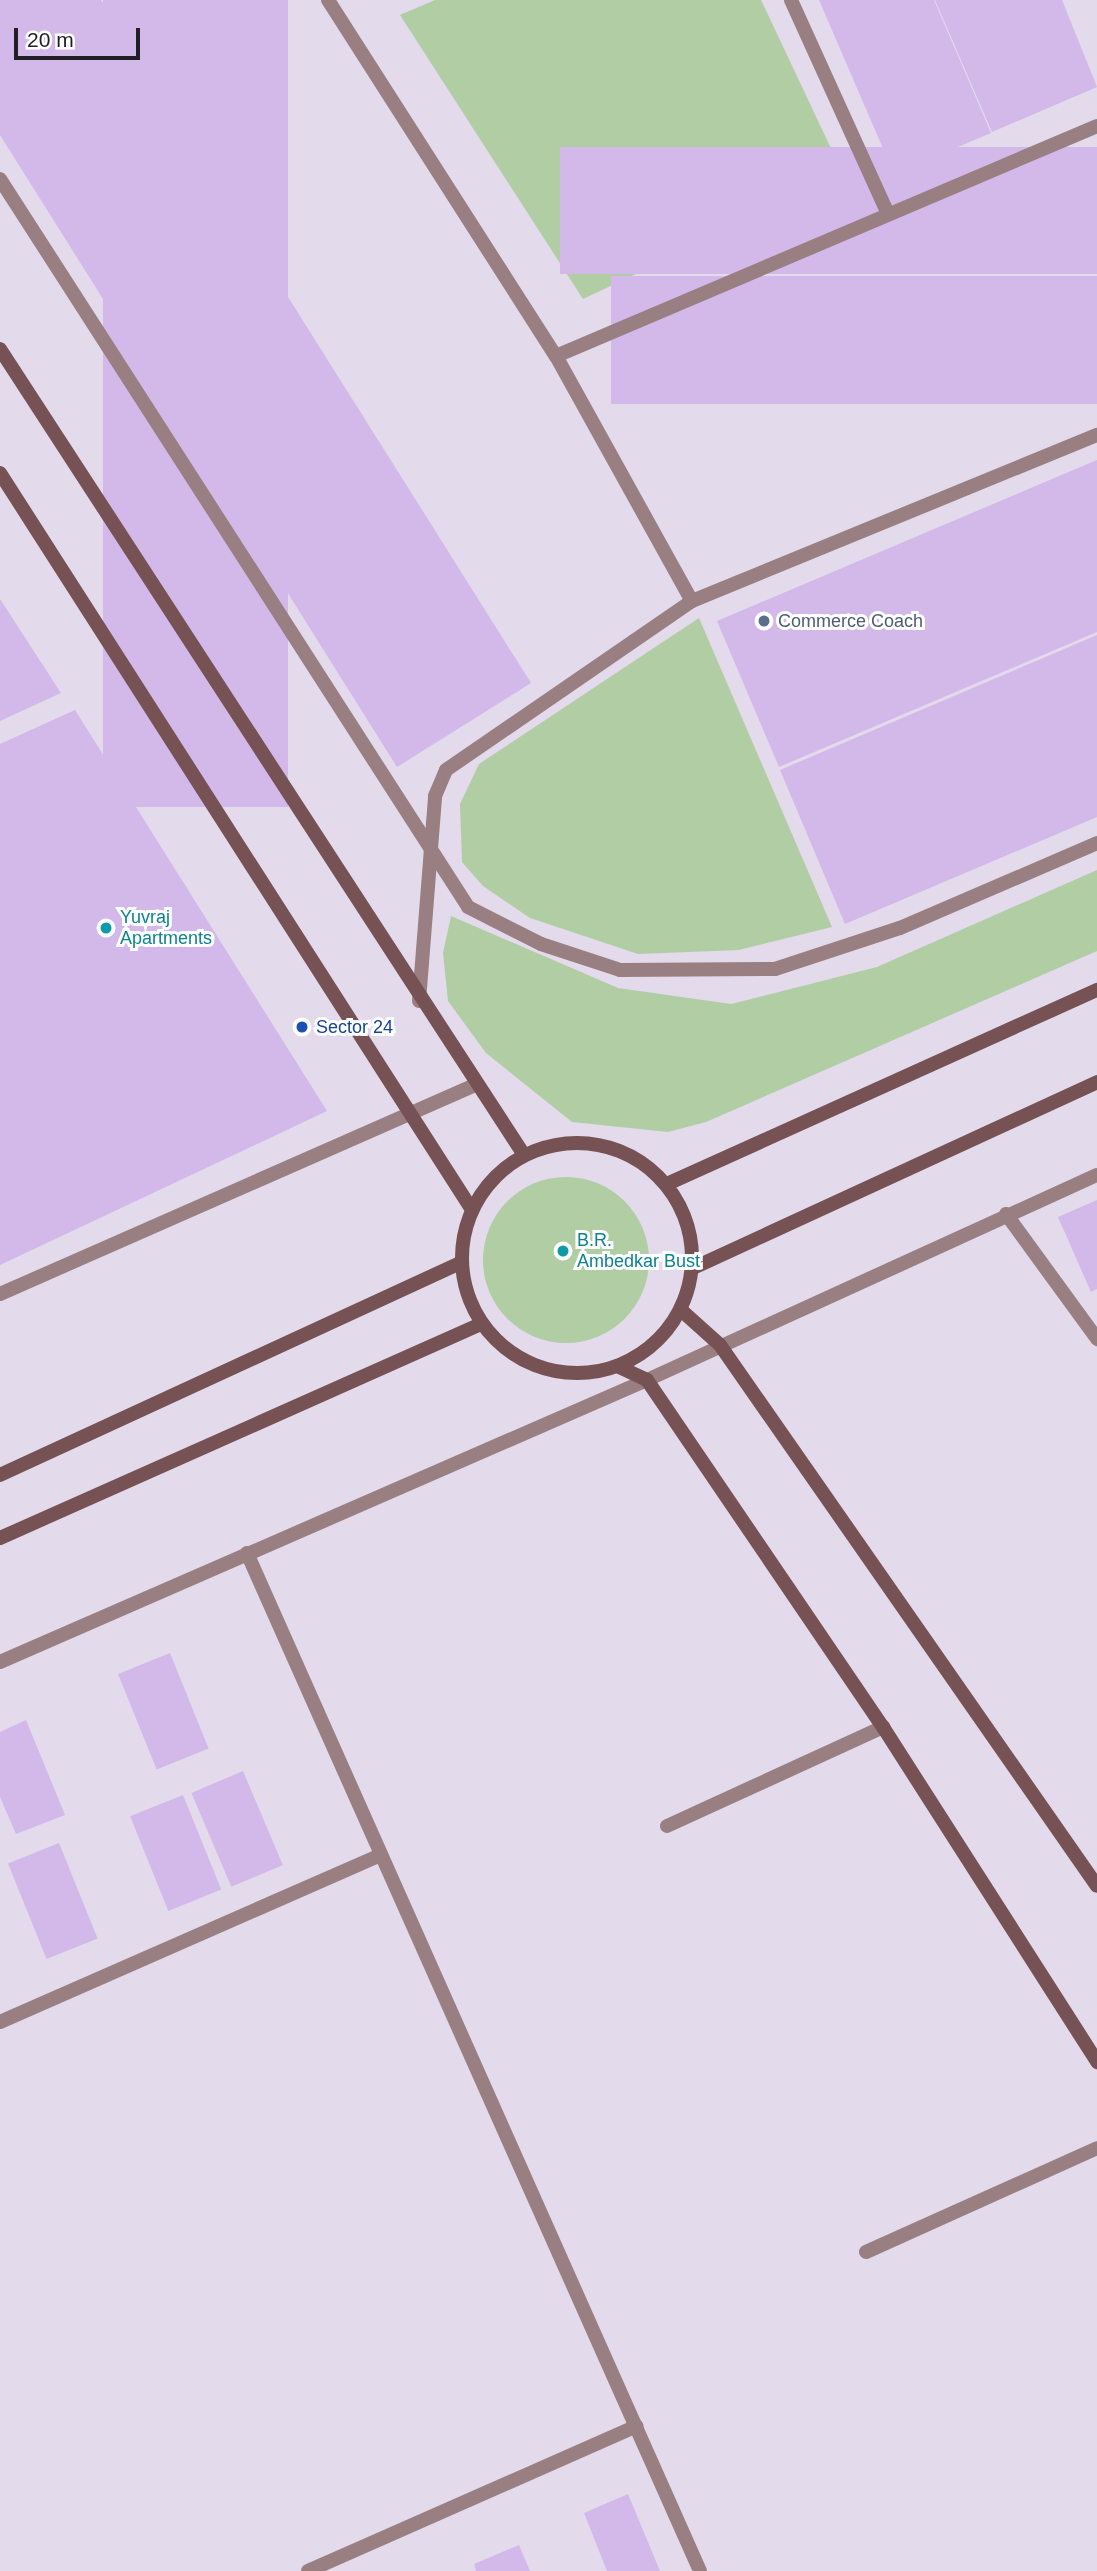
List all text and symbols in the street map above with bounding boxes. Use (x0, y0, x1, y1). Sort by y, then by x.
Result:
scale bar (18, 14, 144, 58)
text: 20 m (27, 28, 74, 51)
place label: Commerce Coach (778, 610, 923, 632)
marker: Commerce Coach (756, 613, 772, 629)
place label: Yuvraj Apartments (120, 907, 212, 950)
marker: Yuvraj Apartments (98, 920, 114, 936)
place label: Sector 24 (316, 1016, 393, 1038)
marker: Sector 24 (294, 1019, 310, 1035)
place label: B.R. Ambedkar Bust (577, 1230, 700, 1272)
marker: B.R. Ambedkar Bust (555, 1243, 571, 1259)

